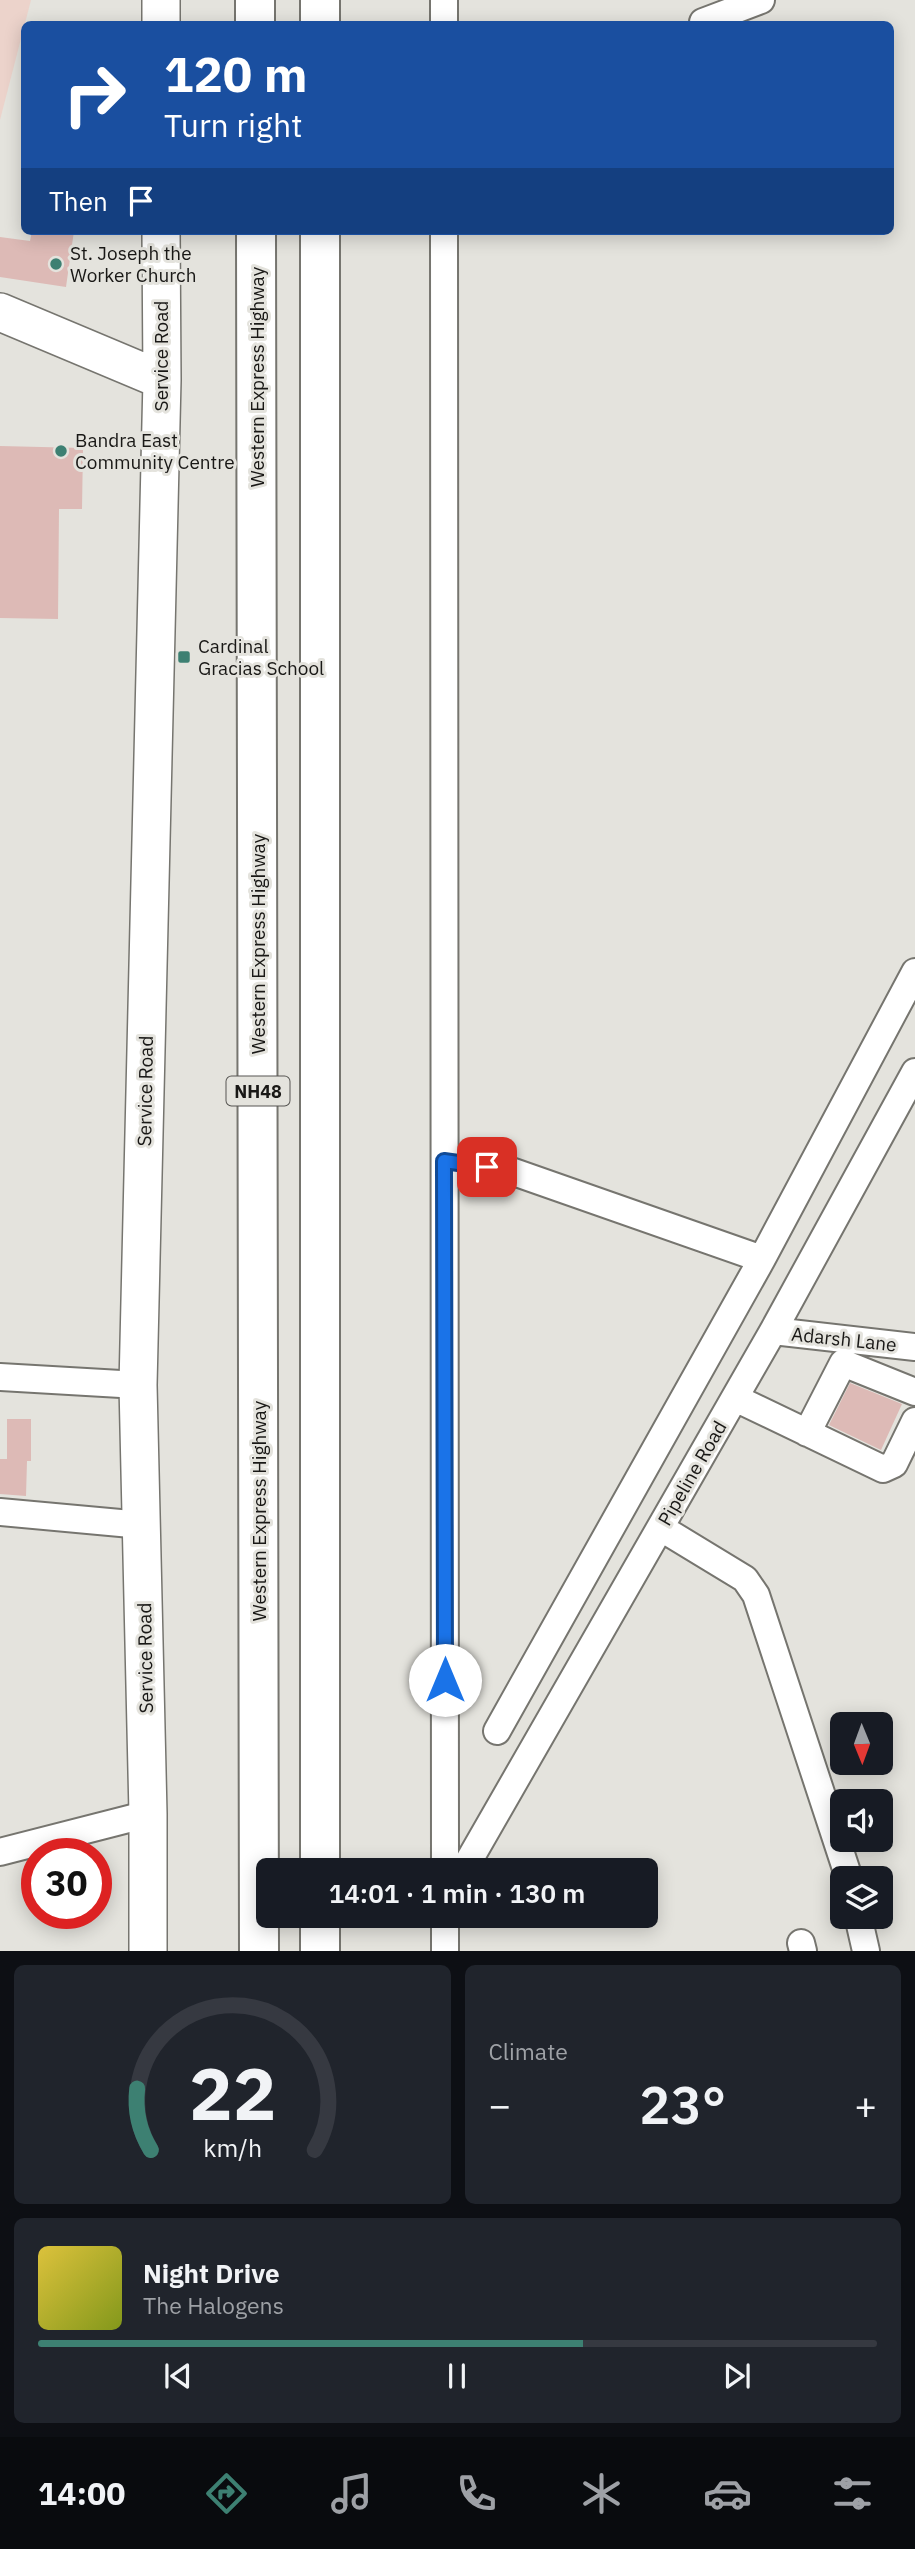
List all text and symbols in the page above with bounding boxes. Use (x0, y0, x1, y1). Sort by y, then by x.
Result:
text: 120 m (164, 42, 308, 105)
icon: right (49, 49, 140, 140)
text: Turn right (164, 104, 302, 146)
icon: arrive (122, 182, 160, 220)
text: Then (49, 184, 108, 218)
place label: St. Joseph the Worker Church (70, 241, 196, 287)
marker: St. Joseph the Worker Church (48, 256, 64, 272)
street label: Western Express Highway (245, 266, 269, 487)
street label: Service Road (149, 301, 173, 411)
place label: Bandra East Community Centre (75, 428, 235, 474)
marker: Bandra East Community Centre (53, 443, 69, 459)
place label: Cardinal Gracias School (198, 634, 324, 680)
marker: Cardinal Gracias School (176, 649, 192, 665)
street label: Western Express Highway (246, 833, 270, 1054)
street label: Service Road (132, 1035, 158, 1147)
road number: NH48 (226, 1076, 290, 1106)
pin (457, 1137, 517, 1197)
icon: arrive (468, 1148, 506, 1186)
street label: Adarsh Lane (790, 1322, 898, 1356)
street label: Western Express Highway (247, 1400, 271, 1621)
street label: Pipeline Road (652, 1416, 732, 1530)
street label: Service Road (132, 1602, 158, 1714)
position arrow (408, 1643, 482, 1717)
north arrow (830, 1712, 892, 1774)
map controls (830, 1712, 893, 1929)
button: sound (830, 1789, 893, 1852)
speed limit sign: 30 (21, 1838, 112, 1929)
button: layers (830, 1866, 893, 1929)
text: 14:01 · 1 min · 130 m (329, 1876, 585, 1910)
text: Climate (489, 2036, 568, 2066)
text: 22 (189, 2046, 276, 2141)
text: 23° (639, 2071, 726, 2138)
text: − (489, 2080, 511, 2129)
text: + (854, 2080, 877, 2129)
text: km/h (203, 2131, 262, 2164)
text: Night Drive (143, 2256, 280, 2290)
text: The Halogens (143, 2290, 284, 2320)
icon: previous (159, 2357, 197, 2395)
icon: pause (438, 2357, 476, 2395)
icon: next (718, 2357, 756, 2395)
icon: directions (202, 2469, 251, 2518)
icon: music (327, 2469, 376, 2518)
icon: phone (452, 2469, 501, 2518)
icon: climate (577, 2469, 626, 2518)
icon: car (703, 2469, 752, 2518)
icon: filters (828, 2469, 877, 2518)
text: 14:00 (38, 2472, 125, 2514)

